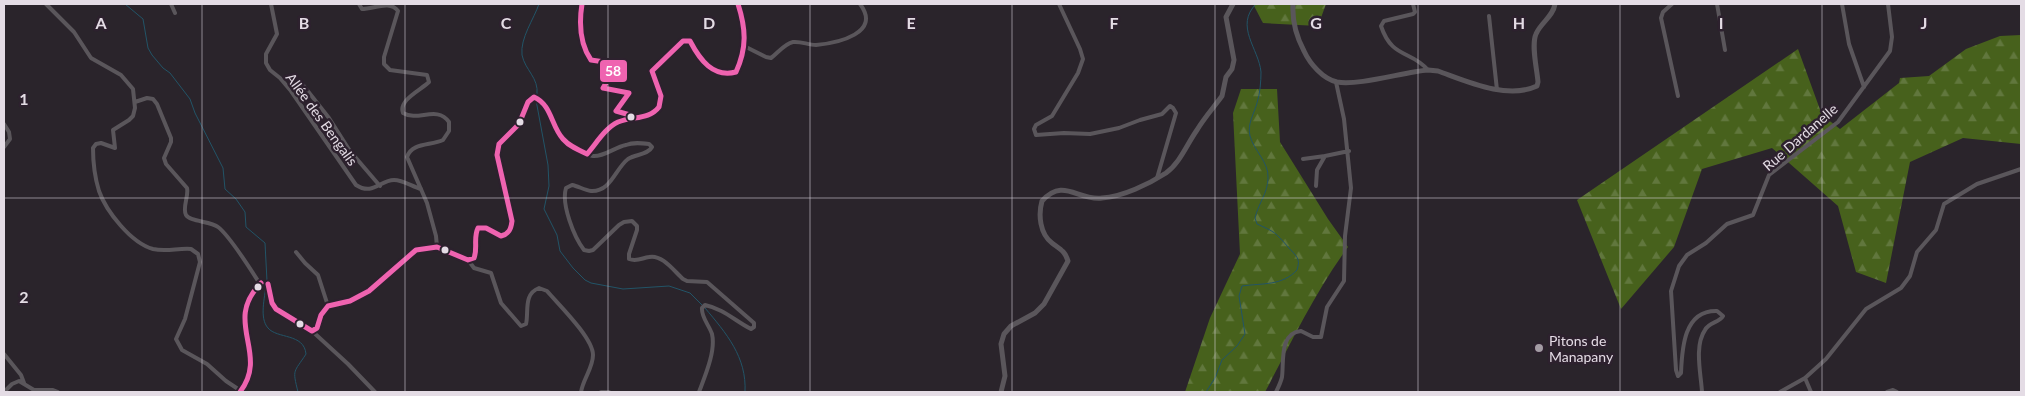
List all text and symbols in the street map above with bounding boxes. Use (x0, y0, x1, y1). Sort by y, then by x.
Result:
text: A (94, 13, 107, 32)
text: B (299, 13, 309, 32)
text: C (501, 13, 512, 32)
text: D (703, 13, 715, 32)
text: E (906, 13, 916, 32)
text: F (1109, 13, 1119, 32)
text: G (1310, 13, 1322, 32)
text: H (1513, 13, 1525, 32)
text: I (1719, 13, 1723, 32)
text: J (1921, 13, 1927, 32)
line badge: 58 (599, 59, 628, 83)
text: 58 (605, 62, 621, 79)
street label: Allée des Bengalis (283, 69, 361, 169)
text: 1 (19, 89, 29, 108)
street label: Rue Dardanelle (1759, 100, 1841, 174)
unlabelled marker (626, 112, 636, 122)
unlabelled marker (515, 117, 525, 127)
unlabelled marker (440, 245, 450, 255)
unlabelled marker (253, 282, 263, 292)
text: 2 (19, 287, 29, 306)
unlabelled marker (295, 319, 305, 329)
place label: Pitons de Manapany (1549, 332, 1614, 365)
marker: Pitons de Manapany (1533, 342, 1545, 354)

